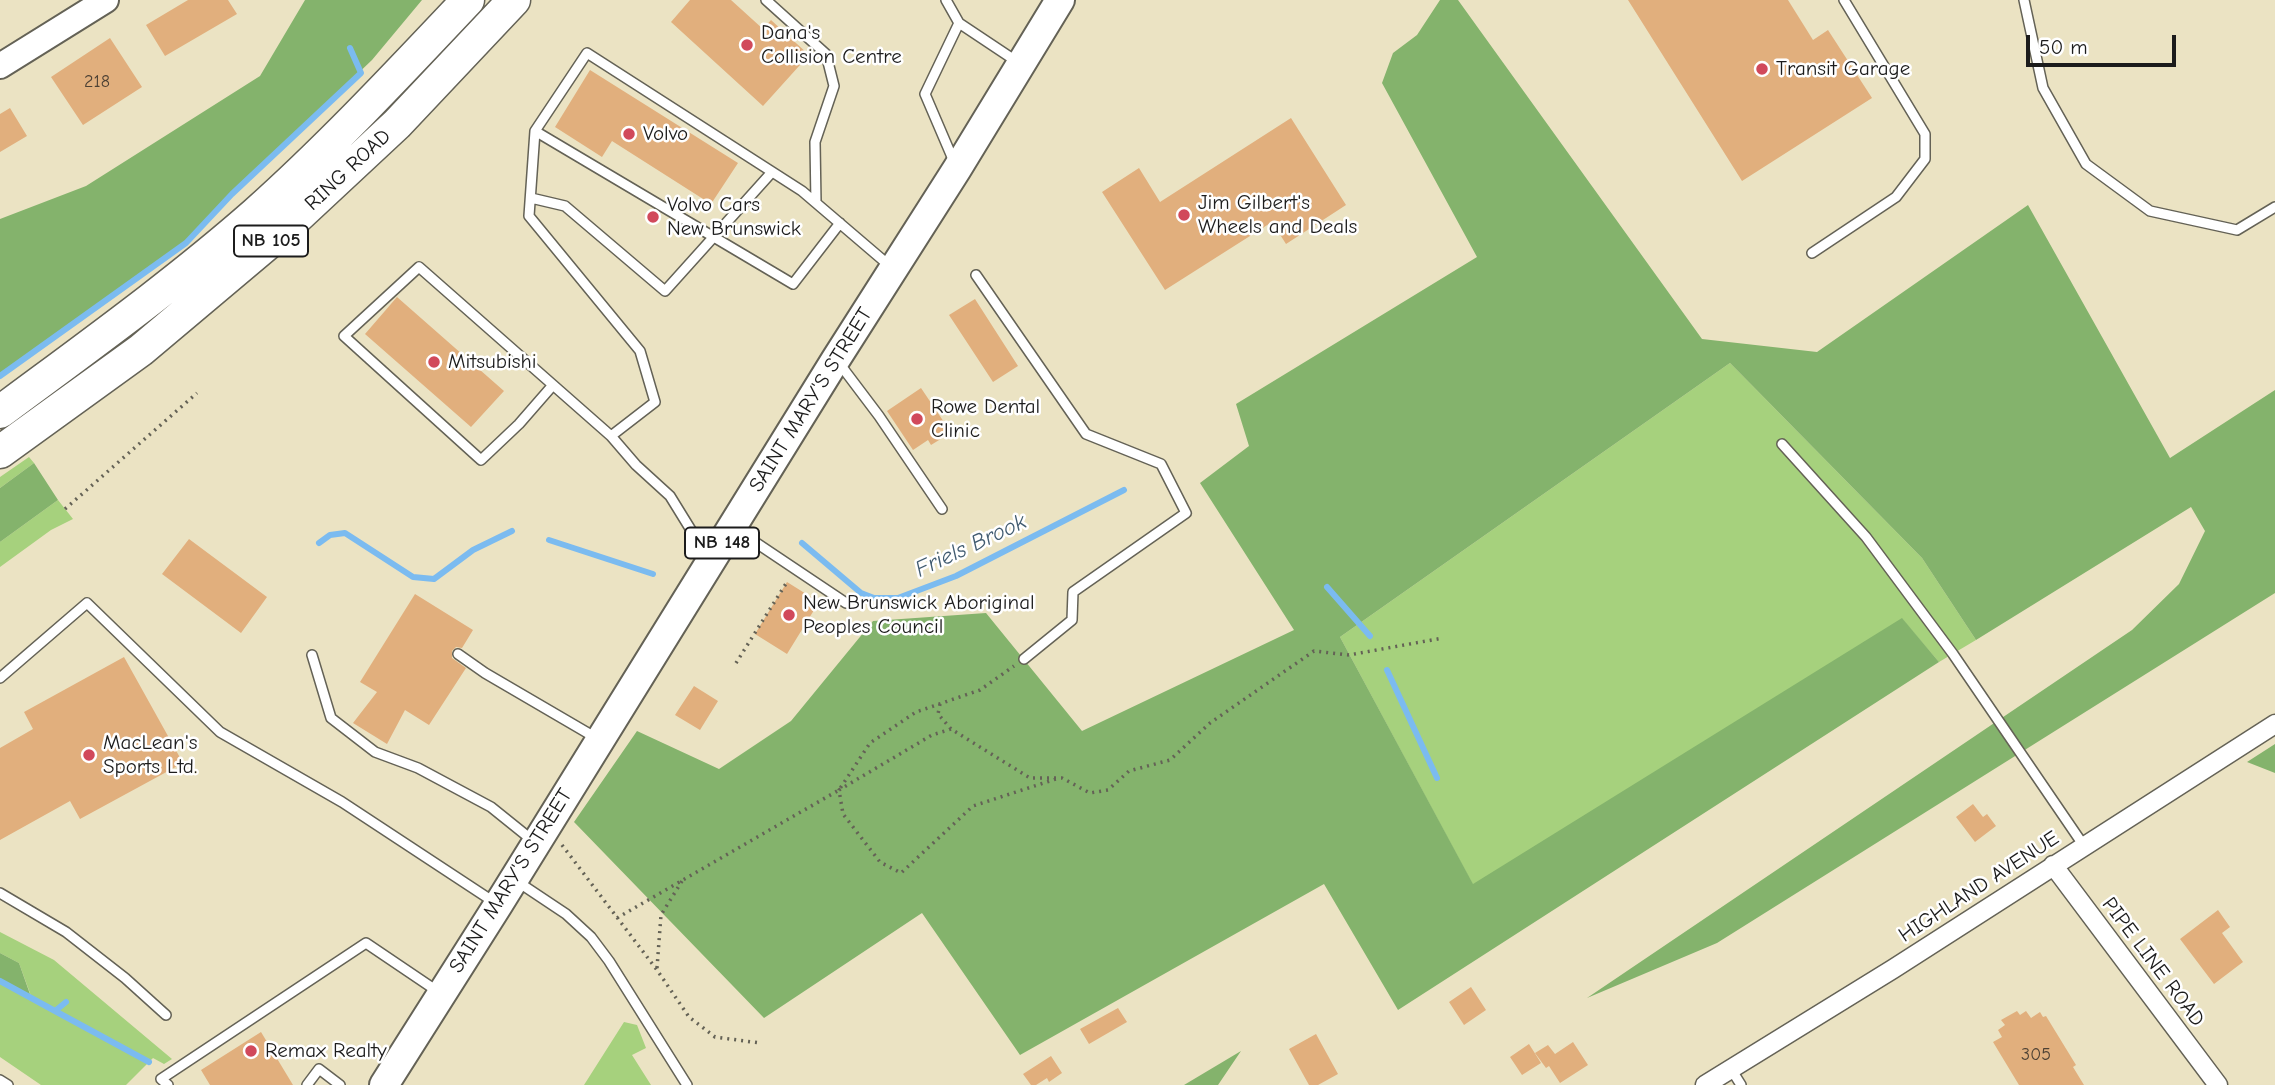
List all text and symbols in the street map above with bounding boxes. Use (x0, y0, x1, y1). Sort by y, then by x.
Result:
place label: Dana's Collision Centre (761, 20, 902, 70)
scale bar (2030, 21, 2180, 65)
text: 50 m (2039, 35, 2088, 59)
marker: Dana's Collision Centre (739, 37, 755, 53)
place label: Transit Garage (1776, 56, 1910, 82)
marker: Transit Garage (1754, 61, 1770, 77)
house number: 218 (84, 71, 110, 93)
place label: Volvo (643, 121, 688, 147)
street label: RING ROAD (300, 124, 396, 216)
marker: Volvo (621, 126, 637, 142)
place label: Jim Gilbert's Wheels and Deals (1198, 190, 1357, 240)
place label: Volvo Cars New Brunswick (667, 192, 801, 242)
marker: Jim Gilbert's Wheels and Deals (1176, 207, 1192, 223)
marker: Volvo Cars New Brunswick (645, 209, 661, 225)
road number: NB 105 (234, 226, 308, 256)
street label: SAINT MARY'S STREET (744, 303, 878, 497)
place label: Mitsubishi (448, 349, 537, 375)
marker: Mitsubishi (426, 354, 442, 370)
place label: Rowe Dental Clinic (931, 394, 1040, 444)
marker: Rowe Dental Clinic (909, 411, 925, 427)
water label: Friels Brook (911, 508, 1031, 584)
road number: NB 148 (685, 528, 759, 558)
place label: New Brunswick Aboriginal Peoples Council (803, 590, 1035, 640)
marker: New Brunswick Aboriginal Peoples Council (781, 607, 797, 623)
place label: MacLean's Sports Ltd. (103, 730, 198, 780)
marker: MacLean's Sports Ltd. (81, 747, 97, 763)
street label: SAINT MARY'S STREET (444, 784, 578, 978)
street label: HIGHLAND AVENUE (1894, 826, 2064, 948)
street label: PIPE LINE ROAD (2096, 892, 2210, 1032)
place label: Remax Realty (265, 1038, 387, 1064)
marker: Remax Realty (243, 1043, 259, 1059)
house number: 305 (2021, 1044, 2051, 1066)

